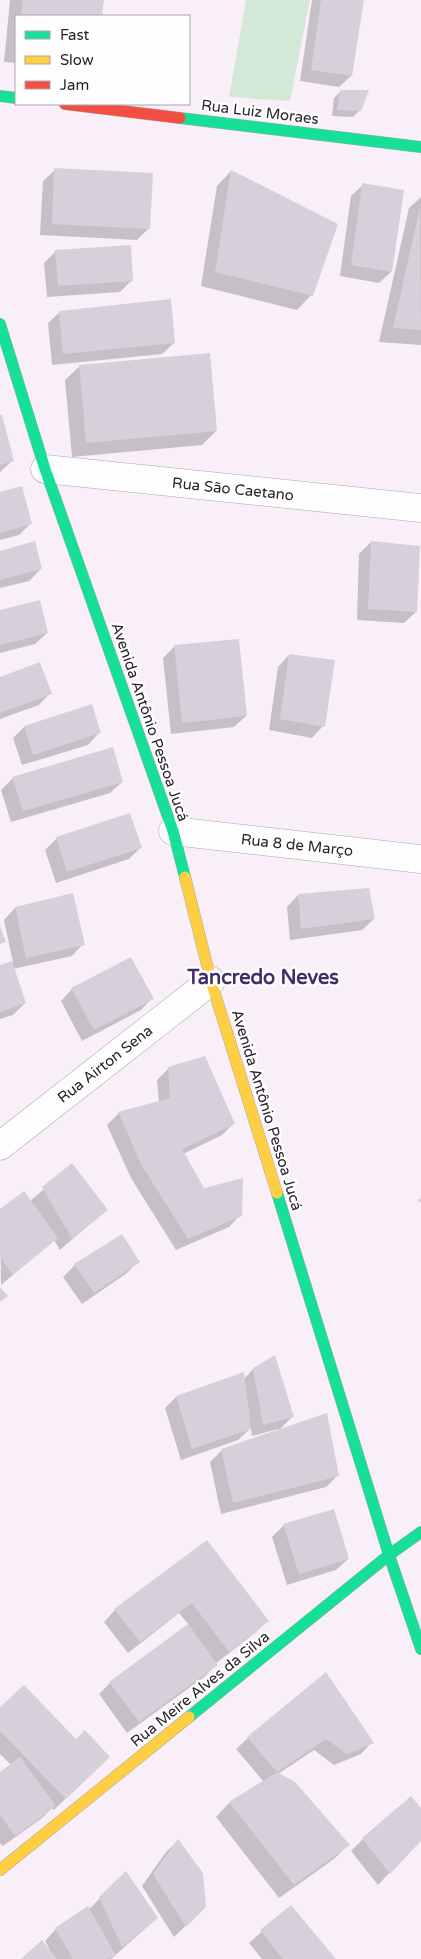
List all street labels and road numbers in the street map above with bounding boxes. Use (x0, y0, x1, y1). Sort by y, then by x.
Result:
street label: Rua Luiz Moraes (200, 96, 320, 128)
street label: Rua São Caetano (171, 474, 295, 504)
street label: Avenida Antônio Pessoa Jucá (107, 620, 193, 824)
street label: Rua 8 de Março (240, 830, 354, 860)
street label: Avenida Antônio Pessoa Jucá (228, 1007, 306, 1213)
street label: Rua Airton Sena (54, 1021, 156, 1107)
street label: Rua Meire Alves da Silva (127, 1627, 273, 1751)

